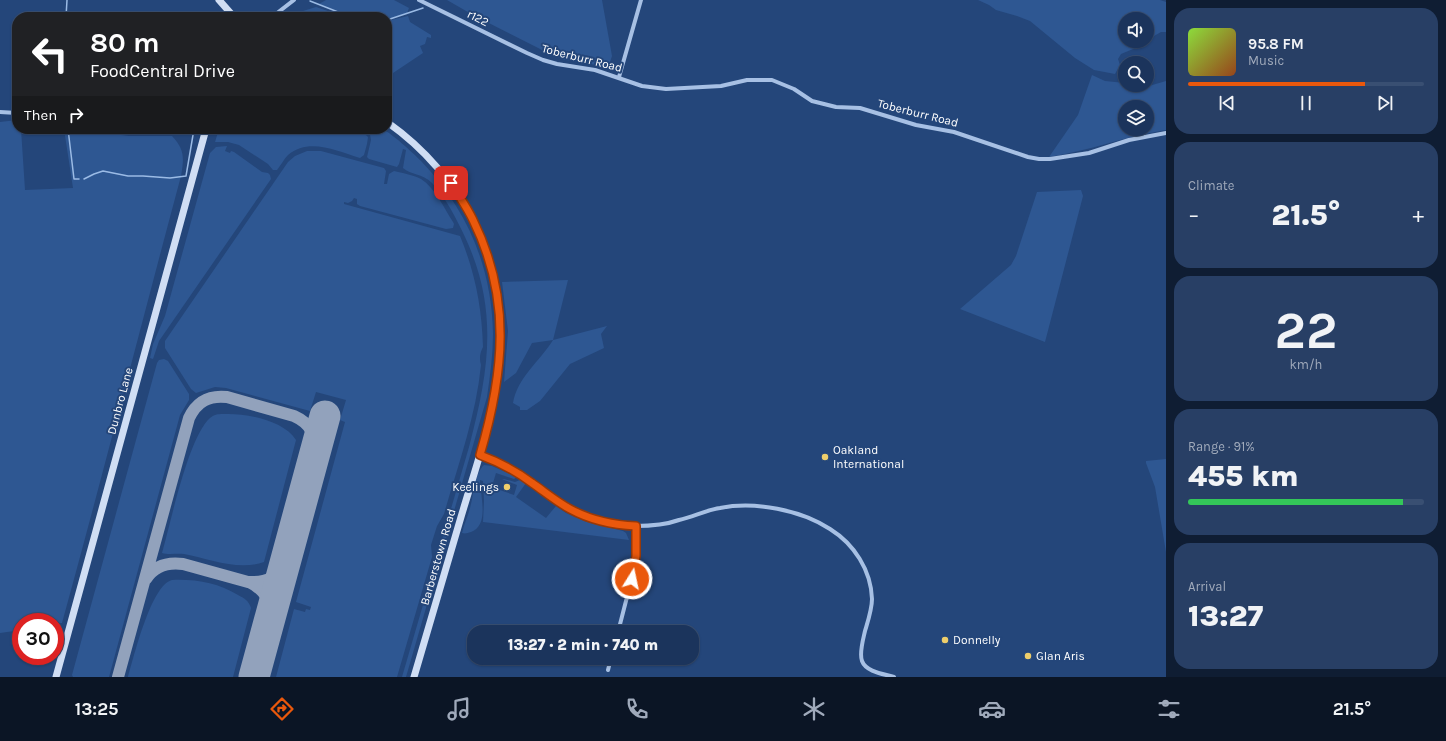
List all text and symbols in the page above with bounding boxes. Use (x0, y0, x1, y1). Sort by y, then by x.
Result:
street label: r122 (465, 7, 491, 29)
map controls (1118, 12, 1154, 136)
button: sound (1118, 12, 1154, 48)
text: 80 m (90, 26, 159, 59)
icon: left (24, 28, 76, 80)
text: 95.8 FM (1248, 35, 1304, 53)
street label: Toberburr Road (540, 41, 624, 75)
text: Music (1248, 53, 1284, 68)
button: search (1118, 56, 1154, 92)
text: FoodCentral Drive (90, 60, 235, 82)
icon: previous (1216, 92, 1238, 114)
icon: pause (1295, 92, 1317, 114)
icon: next (1374, 92, 1396, 114)
street label: Toberburr Road (876, 96, 960, 130)
button: layers (1118, 100, 1154, 136)
icon: right (65, 104, 87, 126)
text: Then (24, 106, 57, 124)
pin (434, 166, 468, 200)
icon: arrive (440, 172, 462, 194)
text: Climate (1188, 178, 1234, 193)
text: 21.5° (1271, 197, 1341, 233)
text: − (1188, 202, 1200, 228)
text: + (1412, 202, 1424, 228)
text: 22 (1275, 300, 1337, 361)
text: km/h (1290, 357, 1322, 372)
street label: Dunbro Lane (104, 366, 136, 436)
text: Range · 91% (1188, 439, 1255, 454)
place label: Oakland International (833, 443, 904, 471)
marker: Oakland International (820, 452, 830, 462)
text: 455 km (1188, 458, 1299, 494)
place label: Keelings (452, 480, 499, 494)
marker: Keelings (502, 482, 512, 492)
street label: Barberstown Road (418, 507, 458, 607)
position arrow (611, 558, 653, 600)
text: Arrival (1188, 579, 1226, 594)
text: 13:27 (1188, 598, 1263, 634)
speed limit sign: 30 (12, 613, 64, 665)
place label: Donnelly (953, 633, 1001, 647)
marker: Donnelly (940, 635, 950, 645)
text: 13:27 · 2 min · 740 m (508, 636, 658, 654)
place label: Glan Aris (1036, 649, 1085, 663)
marker: Glan Aris (1023, 651, 1033, 661)
icon: directions (268, 695, 296, 723)
icon: music (445, 695, 473, 723)
icon: phone (623, 695, 651, 723)
icon: climate (800, 695, 828, 723)
icon: car (978, 695, 1006, 723)
icon: filters (1155, 695, 1183, 723)
text: 13:25 (75, 698, 119, 720)
text: 21.5° (1333, 698, 1371, 720)

